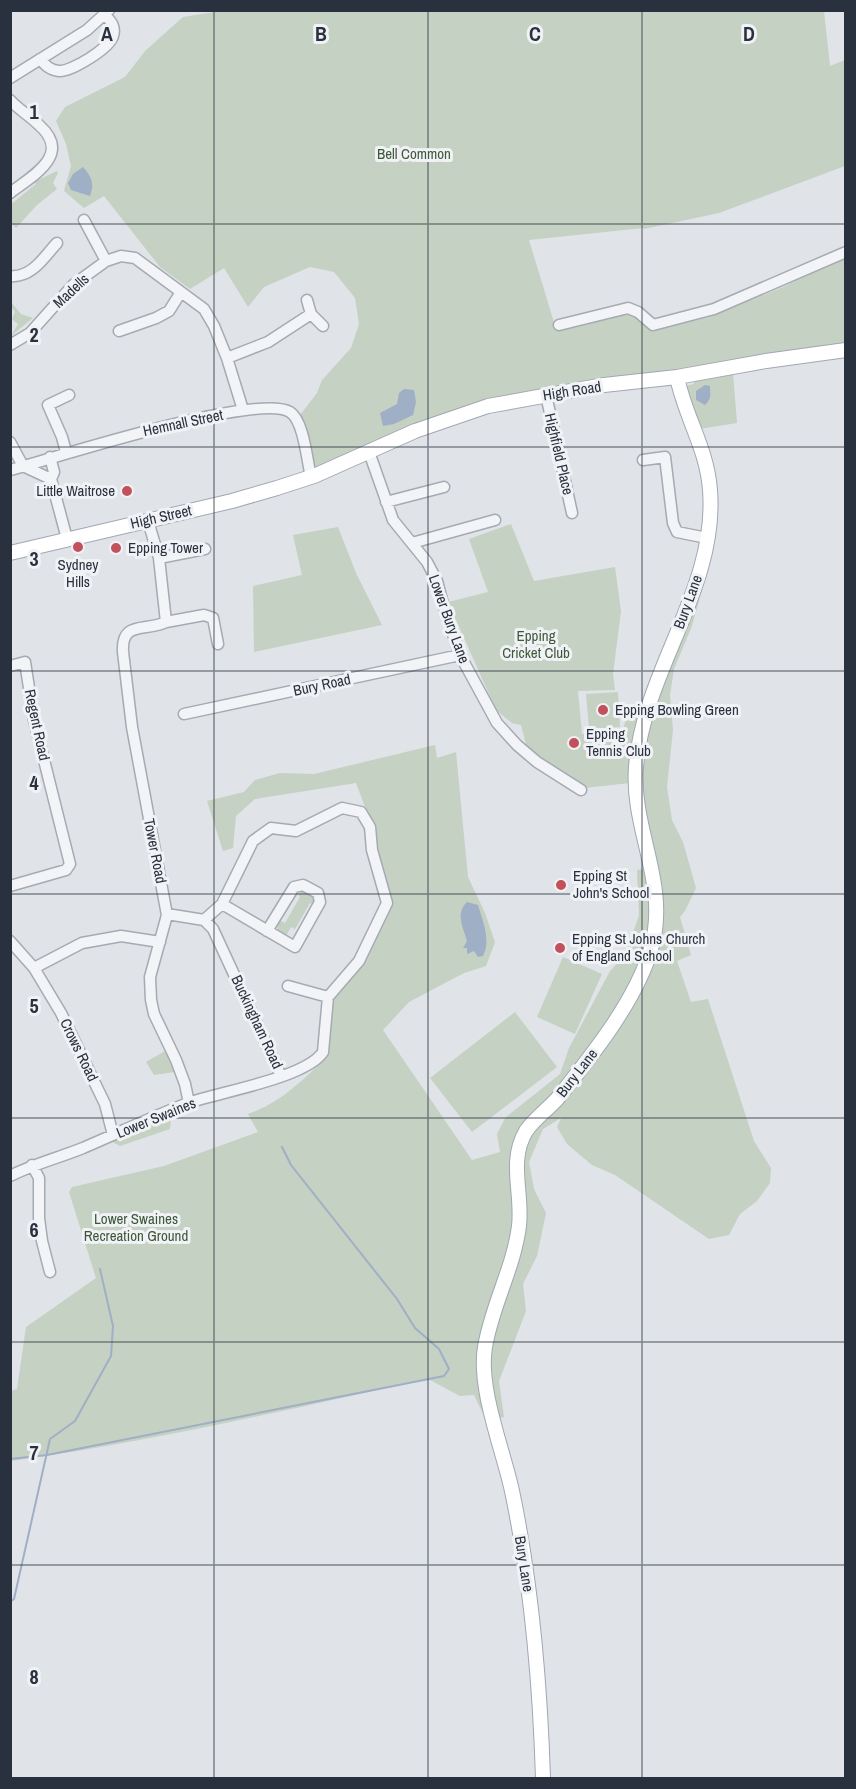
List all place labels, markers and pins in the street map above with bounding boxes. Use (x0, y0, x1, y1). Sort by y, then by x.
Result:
place label: Little Waitrose (36, 480, 115, 501)
marker: Little Waitrose (120, 484, 134, 498)
place label: Epping Tower (128, 537, 203, 558)
marker: Sydney Hills (71, 540, 85, 554)
marker: Epping Tower (109, 541, 123, 555)
place label: Sydney Hills (57, 554, 99, 592)
place label: Epping Bowling Green (615, 699, 739, 720)
marker: Epping Bowling Green (596, 703, 610, 717)
place label: Epping Tennis Club (586, 723, 651, 761)
marker: Epping Tennis Club (567, 736, 581, 750)
place label: Epping St John's School (573, 865, 649, 903)
marker: Epping St John's School (554, 878, 568, 892)
place label: Epping St Johns Church of England School (572, 928, 705, 966)
marker: Epping St Johns Church of England School (553, 941, 567, 955)

